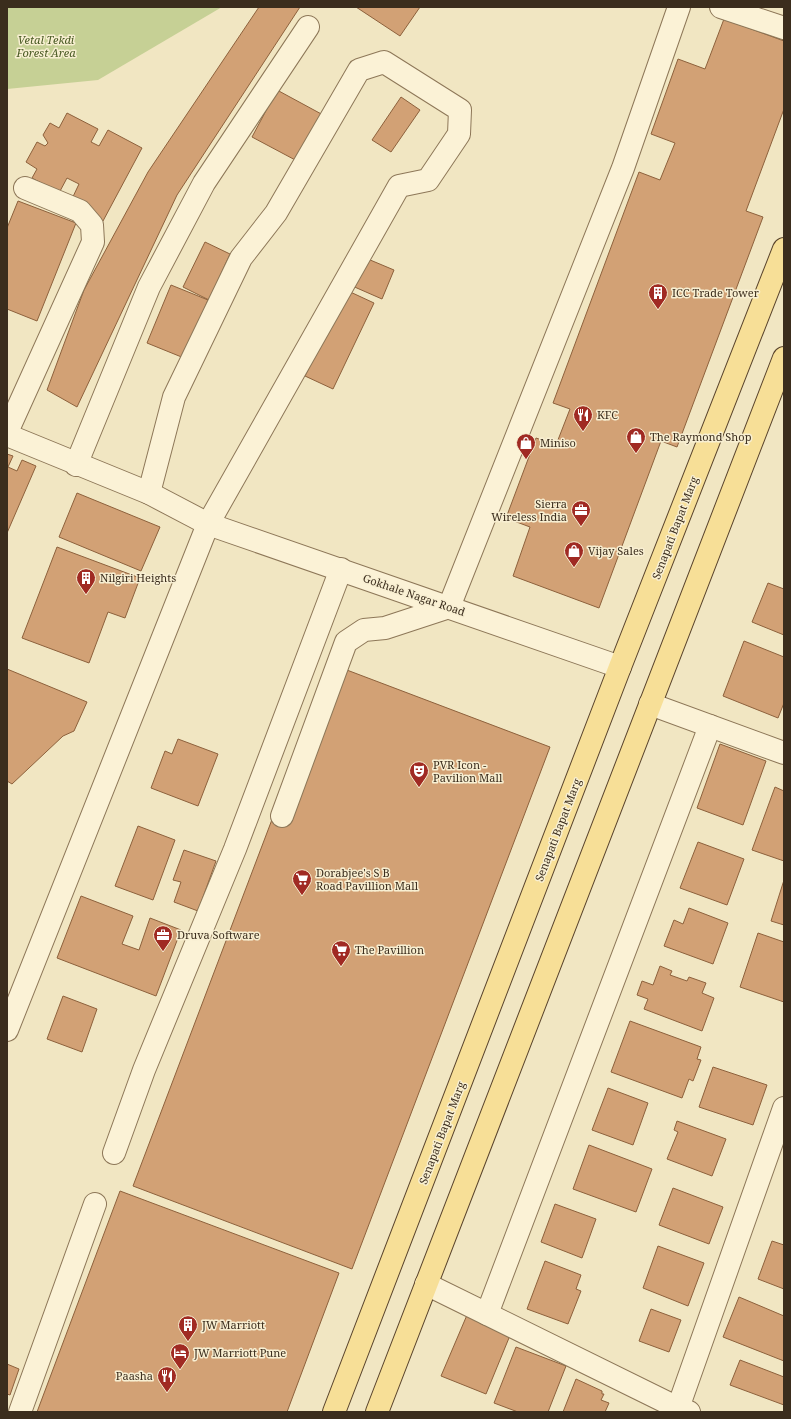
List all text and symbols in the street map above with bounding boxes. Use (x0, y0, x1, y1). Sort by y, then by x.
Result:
park label: Vetal Tekdi Forest Area (15, 32, 76, 60)
building icon: ICC Trade Tower (647, 282, 669, 310)
place label: ICC Trade Tower (672, 285, 760, 300)
restaurant icon: KFC (572, 404, 594, 432)
place label: KFC (597, 407, 618, 422)
shop icon: The Raymond Shop (625, 426, 647, 454)
place label: The Raymond Shop (650, 429, 752, 444)
shop icon: Miniso (515, 432, 537, 460)
place label: Miniso (540, 435, 576, 450)
street label: Senapati Bapat Marg (648, 474, 701, 581)
place label: Sierra Wireless India (491, 496, 567, 524)
office icon: Sierra Wireless India (570, 499, 592, 527)
shop icon: Vijay Sales (563, 540, 585, 568)
place label: Vijay Sales (588, 543, 644, 558)
building icon: Nilgiri Heights (75, 567, 97, 595)
place label: Nilgiri Heights (100, 570, 176, 585)
street label: Gokhale Nagar Road (361, 570, 468, 619)
place label: PVR Icon - Pavilion Mall (433, 757, 503, 785)
theatre icon: PVR Icon - Pavilion Mall (408, 760, 430, 788)
street label: Senapati Bapat Marg (531, 776, 584, 883)
place label: Dorabjee's S B Road Pavillion Mall (316, 865, 419, 893)
supermarket icon: Dorabjee's S B Road Pavillion Mall (291, 868, 313, 896)
office icon: Druva Software (152, 924, 174, 952)
place label: Druva Software (177, 927, 260, 942)
supermarket icon: The Pavillion (330, 939, 352, 967)
place label: The Pavillion (355, 942, 424, 957)
street label: Senapati Bapat Marg (415, 1079, 468, 1186)
building icon: JW Marriott (177, 1314, 199, 1342)
place label: JW Marriott (201, 1317, 265, 1332)
hotel icon: JW Marriott Pune (169, 1342, 191, 1370)
place label: JW Marriott Pune (193, 1345, 286, 1360)
restaurant icon: Paasha (156, 1365, 178, 1393)
place label: Paasha (116, 1368, 153, 1383)

